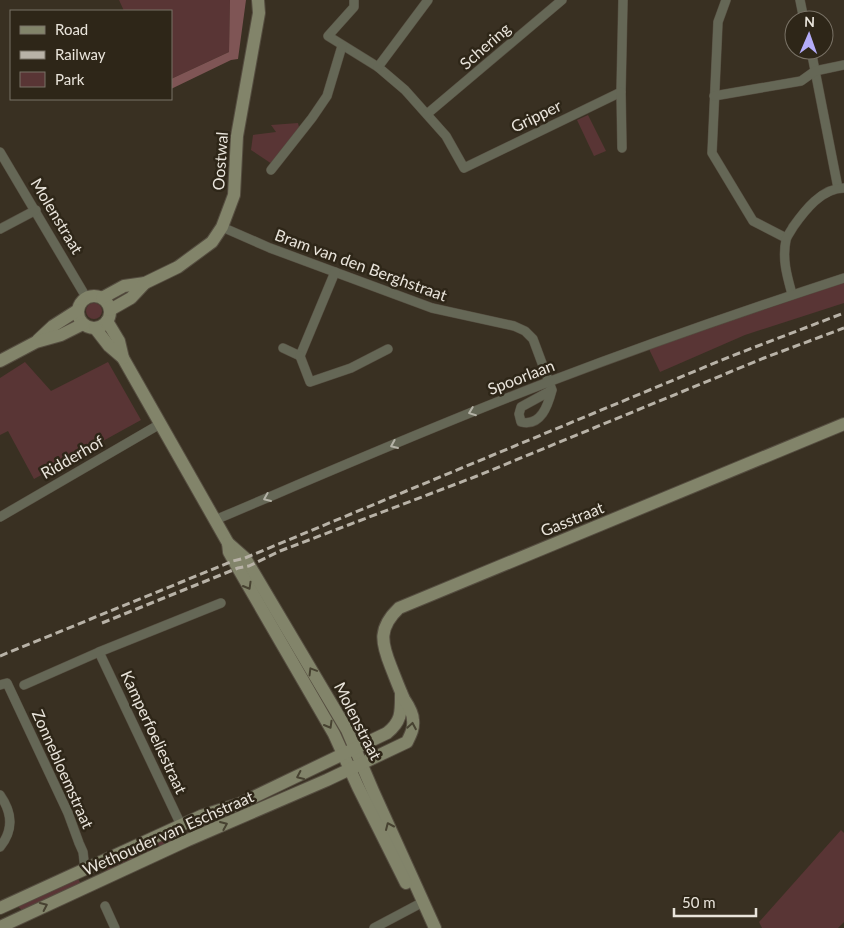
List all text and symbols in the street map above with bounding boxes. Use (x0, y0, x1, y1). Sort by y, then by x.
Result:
legend (10, 10, 172, 100)
north arrow (784, 10, 834, 60)
text: N (804, 13, 815, 30)
street label: Schering (456, 19, 514, 73)
text: Road (55, 20, 88, 38)
text: Railway (55, 45, 106, 63)
text: Park (55, 70, 85, 88)
street label: Gripper (508, 95, 564, 136)
street label: Oostwal (208, 131, 231, 191)
street label: Molenstraat (27, 175, 88, 257)
street label: Bram van den Berghstraat (273, 225, 450, 305)
street label: Spoorlaan (485, 355, 557, 398)
one-way arrow (468, 406, 477, 417)
street label: Ridderhof (37, 431, 107, 482)
one-way arrow (390, 438, 399, 449)
one-way arrow (263, 492, 272, 502)
street label: Gasstraat (537, 497, 606, 540)
one-way arrow (242, 581, 252, 590)
street label: Kamperfoeliestraat (118, 667, 191, 797)
one-way arrow (309, 668, 319, 677)
street label: Molenstraat (331, 679, 386, 763)
street label: Zonnebloemstraat (29, 706, 98, 831)
one-way arrow (322, 720, 332, 729)
one-way arrow (407, 721, 417, 730)
one-way arrow (296, 769, 305, 780)
street label: Wethouder van Eschstraat (79, 786, 256, 879)
one-way arrow (219, 821, 228, 832)
one-way arrow (384, 822, 395, 831)
scale bar (674, 886, 756, 918)
text: 50 m (682, 893, 716, 911)
one-way arrow (39, 902, 48, 913)

